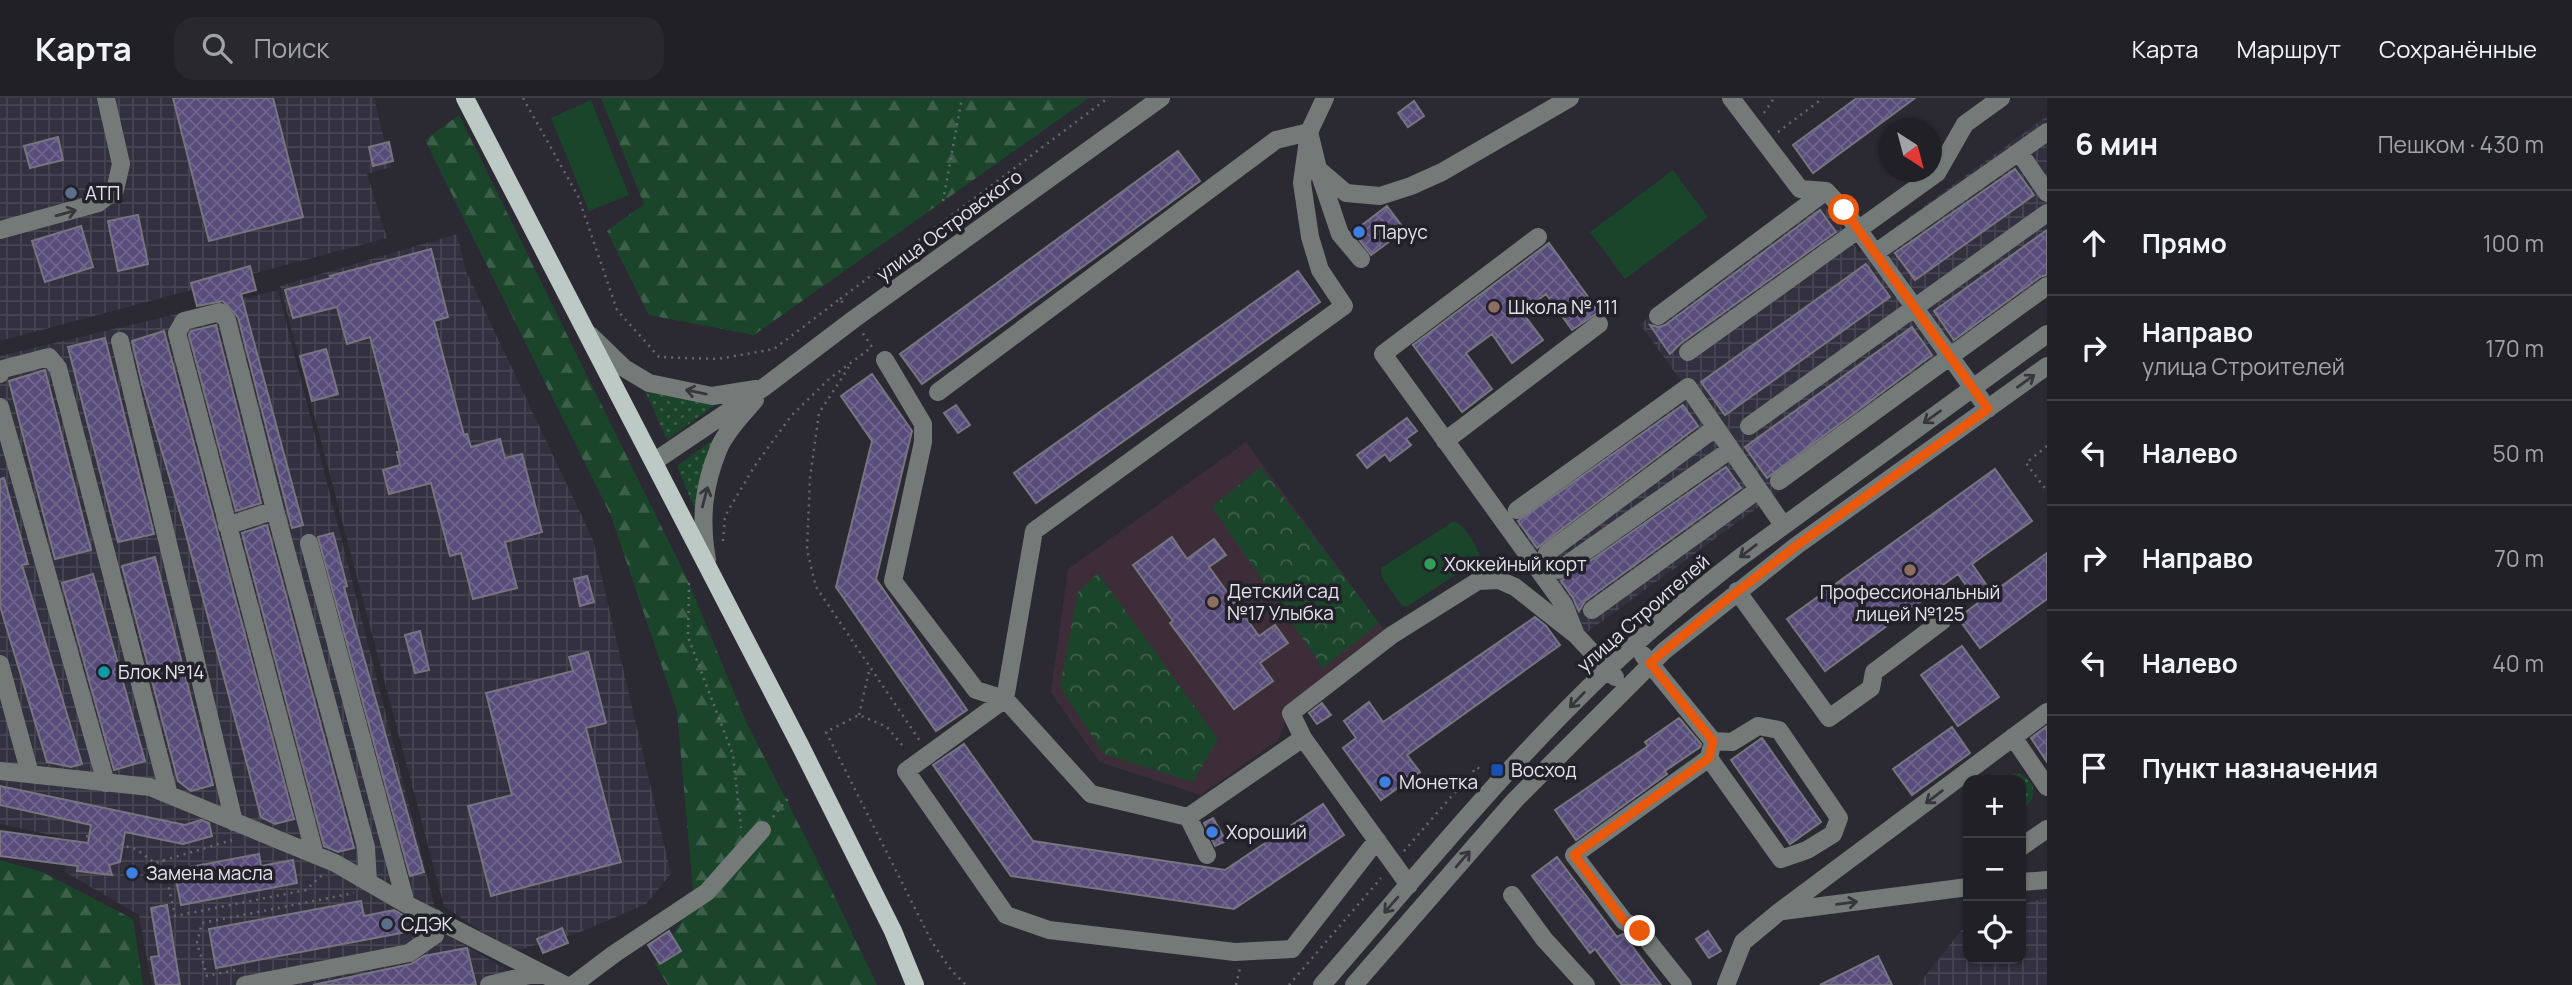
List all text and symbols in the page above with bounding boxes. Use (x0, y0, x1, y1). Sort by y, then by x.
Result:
search box (174, 17, 664, 80)
text: Карта (35, 26, 132, 71)
icon: search (198, 29, 236, 67)
text: Поиск (254, 30, 329, 66)
text: Карта (2132, 32, 2199, 65)
text: Маршрут (2237, 32, 2341, 65)
text: Сохранённые (2379, 32, 2537, 65)
north arrow (1879, 119, 1942, 182)
text: 6 мин (2075, 123, 2158, 164)
text: Пешком · 430 m (2378, 128, 2544, 160)
street label: улица Островского (871, 163, 1027, 287)
place label: АТП (85, 180, 120, 206)
marker: АТП (63, 185, 79, 201)
route start (1828, 194, 1859, 225)
one-way arrow (54, 205, 76, 218)
place label: Парус (1373, 219, 1428, 245)
marker: Парус (1351, 224, 1367, 240)
icon: ahead (2075, 224, 2113, 262)
text: Прямо (2142, 225, 2227, 261)
text: 100 m (2483, 227, 2544, 259)
place label: Школа № 111 (1508, 294, 1618, 320)
marker: Школа № 111 (1486, 299, 1502, 315)
text: Направо (2142, 314, 2253, 350)
icon: right (2075, 329, 2113, 367)
text: 170 m (2485, 332, 2544, 364)
text: улица Строителей (2142, 350, 2345, 382)
one-way arrow (2016, 374, 2035, 388)
one-way arrow (685, 385, 708, 399)
one-way arrow (1923, 409, 1942, 424)
icon: left (2075, 434, 2113, 472)
text: Налево (2142, 435, 2238, 471)
text: 50 m (2493, 437, 2544, 469)
one-way arrow (699, 487, 712, 509)
icon: right (2075, 539, 2113, 577)
text: Направо (2142, 540, 2253, 576)
text: 70 m (2494, 542, 2544, 574)
one-way arrow (1739, 543, 1758, 558)
street label: улица Строителей (1571, 548, 1715, 678)
place label: Хоккейный корт (1444, 551, 1587, 577)
marker: Хоккейный корт (1422, 556, 1438, 572)
marker: Профессиональный лицей №125 (1902, 562, 1918, 578)
place label: Детский сад №17 Улыбка (1227, 578, 1339, 626)
place label: Профессиональный лицей №125 (1820, 579, 2000, 627)
marker: Детский сад №17 Улыбка (1205, 594, 1221, 610)
icon: left (2075, 644, 2113, 682)
text: Налево (2142, 645, 2238, 681)
text: 40 m (2492, 647, 2544, 679)
place label: Блок №14 (118, 659, 205, 685)
marker: Блок №14 (96, 664, 112, 680)
one-way arrow (1569, 692, 1586, 709)
icon: arrive (2075, 749, 2113, 787)
text: Пункт назначения (2142, 750, 2378, 786)
place label: Восход (1511, 757, 1577, 783)
marker: Восход (1489, 762, 1505, 778)
place label: Монетка (1399, 769, 1478, 795)
marker: Монетка (1377, 774, 1393, 790)
map controls (1963, 775, 2026, 964)
button: + (1963, 775, 2026, 838)
one-way arrow (1925, 789, 1943, 804)
place label: Хороший (1226, 819, 1307, 845)
marker: Хороший (1204, 824, 1220, 840)
button: − (1963, 838, 2026, 901)
one-way arrow (1455, 851, 1471, 869)
place label: Замена масла (146, 860, 273, 886)
marker: Замена масла (124, 865, 140, 881)
one-way arrow (1383, 896, 1399, 914)
one-way arrow (1835, 896, 1858, 909)
button: locate (1963, 901, 2026, 964)
place label: СДЭК (401, 911, 454, 937)
route end (1624, 915, 1655, 946)
marker: СДЭК (379, 916, 395, 932)

